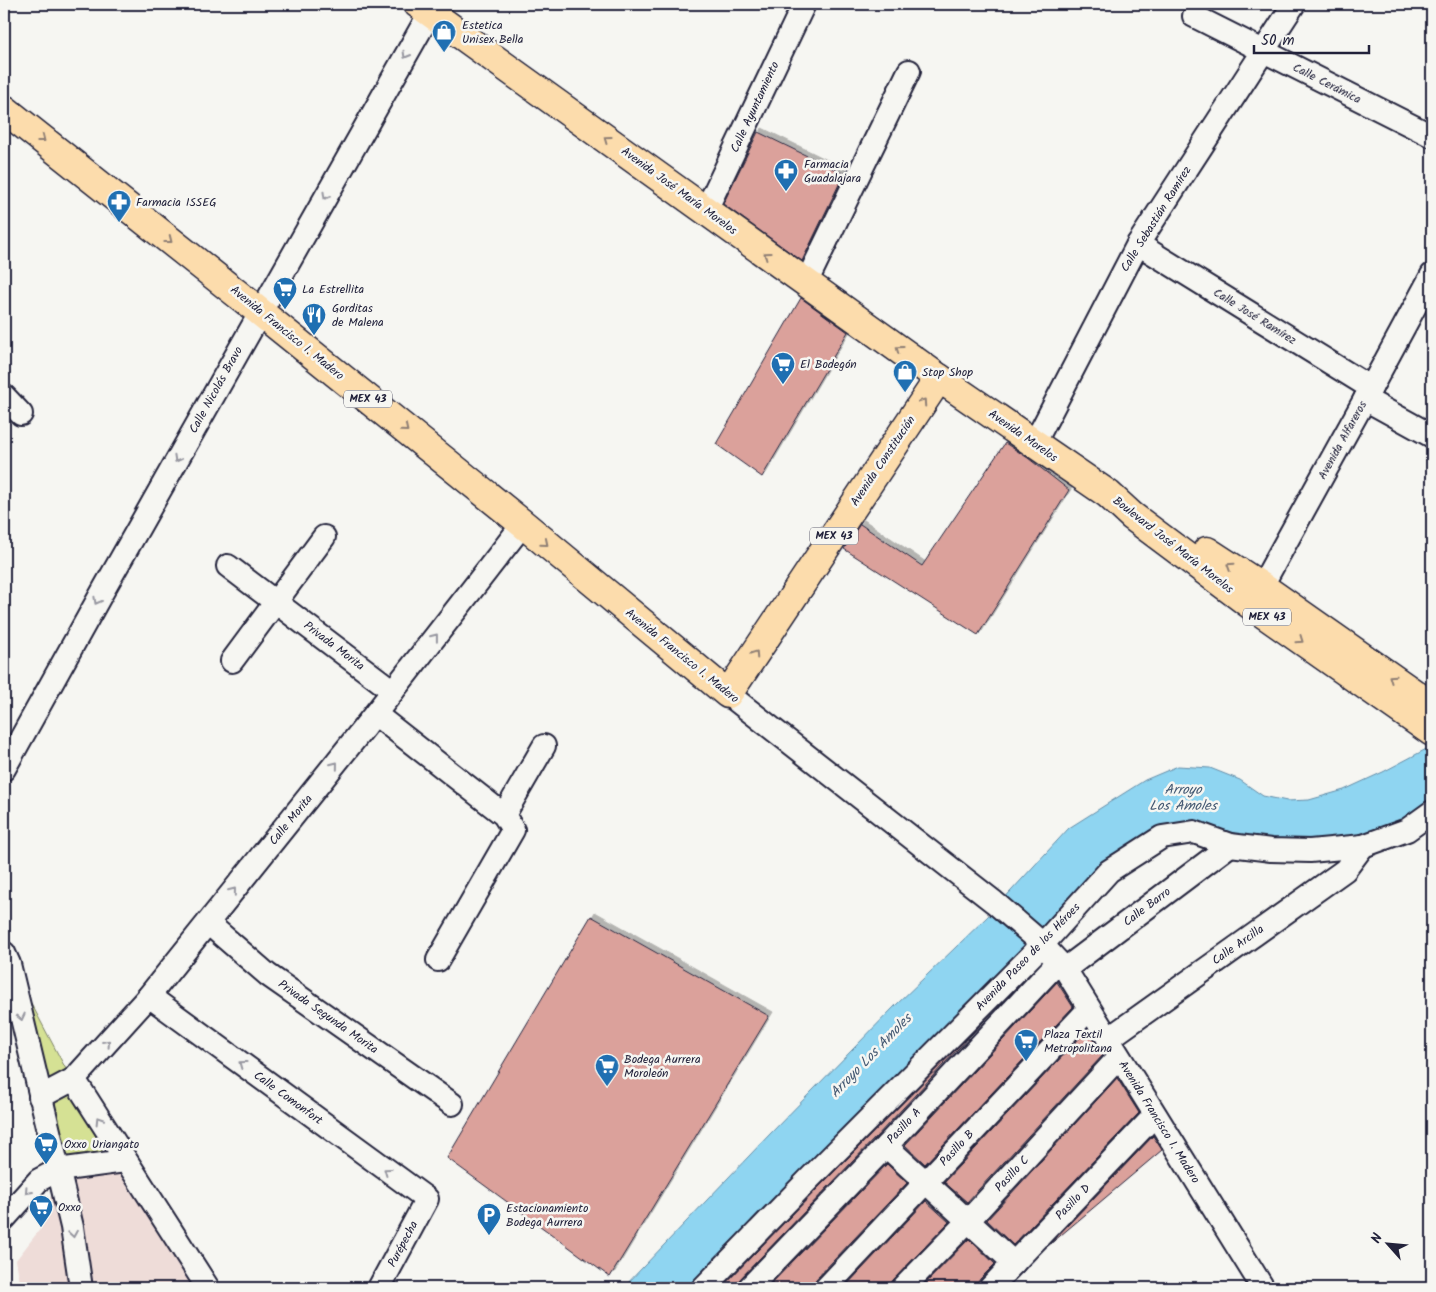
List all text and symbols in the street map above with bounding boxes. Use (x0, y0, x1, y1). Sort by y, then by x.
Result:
place label: Estetica Unisex Bella (462, 16, 524, 49)
shop icon: Estetica Unisex Bella (431, 19, 457, 53)
scale bar (1254, 22, 1368, 54)
text: 50 m (1261, 29, 1295, 53)
one-way arrow (402, 49, 412, 58)
street label: Calle Ayuntamiento (726, 58, 784, 156)
street label: Calle Cerámica (1289, 58, 1365, 109)
one-way arrow (36, 133, 46, 142)
one-way arrow (603, 136, 613, 145)
street label: Avenida José María Morelos (617, 142, 741, 240)
place label: Farmacia Guadalajara (804, 155, 862, 188)
pharmacy icon: Farmacia Guadalajara (773, 158, 799, 192)
street label: Calle Sebastián Ramírez (1116, 162, 1196, 276)
pharmacy icon: Farmacia ISSEG (106, 189, 132, 223)
one-way arrow (322, 191, 332, 200)
place label: Farmacia ISSEG (136, 193, 217, 212)
one-way arrow (163, 234, 172, 242)
one-way arrow (763, 252, 773, 261)
supermarket icon: La Estrellita (272, 276, 298, 310)
place label: La Estrellita (302, 280, 365, 299)
street label: Avenida Francisco I. Madero (226, 281, 348, 385)
street label: Calle José Ramírez (1210, 283, 1300, 349)
place label: Gorditas de Malena (332, 299, 384, 332)
restaurant icon: Gorditas de Malena (301, 302, 327, 336)
street label: Calle Nicolás Bravo (184, 343, 248, 437)
one-way arrow (896, 346, 905, 356)
supermarket icon: El Bodegón (770, 351, 796, 385)
place label: El Bodegón (800, 355, 857, 374)
shop icon: Stop Shop (892, 359, 918, 393)
place label: Stop Shop (922, 363, 973, 382)
road number: MEX 43 (344, 390, 392, 408)
street label: Avenida Alfareros (1312, 397, 1372, 483)
one-way arrow (917, 398, 926, 408)
street label: Avenida Morelos (984, 405, 1062, 467)
street label: Avenida Constitución (846, 412, 920, 510)
one-way arrow (399, 424, 408, 432)
one-way arrow (173, 454, 183, 463)
street label: Boulevard José María Morelos (1108, 492, 1238, 598)
road number: MEX 43 (810, 528, 858, 544)
one-way arrow (539, 537, 548, 545)
one-way arrow (1226, 563, 1235, 572)
one-way arrow (93, 595, 103, 604)
street label: Avenida Francisco I. Madero (621, 604, 743, 708)
road number: MEX 43 (1243, 608, 1291, 626)
street label: Privada Morita (299, 617, 369, 676)
one-way arrow (430, 634, 438, 643)
one-way arrow (1294, 634, 1304, 643)
one-way arrow (749, 650, 758, 659)
one-way arrow (1388, 675, 1398, 684)
one-way arrow (329, 761, 338, 771)
water label: Arroyo Los Amoles (1149, 779, 1219, 817)
street label: Calle Morita (264, 790, 318, 850)
street label: Calle Barro (1119, 883, 1175, 931)
one-way arrow (228, 888, 237, 897)
street label: Avenida Paseo de los Héroes (971, 899, 1085, 1015)
street label: Calle Arcilla (1208, 920, 1268, 970)
street label: Privada Segunda Morita (274, 975, 382, 1059)
water label: Arroyo Los Amoles (825, 1007, 918, 1103)
one-way arrow (15, 1012, 26, 1021)
place label: Plaza Textil Metropolitana (1044, 1025, 1113, 1058)
supermarket icon: Plaza Textil Metropolitana (1013, 1028, 1039, 1062)
one-way arrow (101, 1039, 110, 1048)
place label: Bodega Aurrera Moroleón (624, 1050, 701, 1083)
supermarket icon: Bodega Aurrera Moroleón (594, 1053, 620, 1087)
street label: Avenida Francisco I. Madero (1113, 1057, 1205, 1187)
one-way arrow (239, 1062, 248, 1070)
street label: Calle Comonfort (249, 1066, 327, 1130)
street label: Pasillo A (882, 1104, 926, 1148)
one-way arrow (96, 1116, 106, 1125)
street label: Pasillo B (935, 1125, 979, 1171)
supermarket icon: Oxxo Uriangato (33, 1131, 59, 1165)
place label: Oxxo Uriangato (64, 1135, 139, 1154)
street label: Pasillo C (990, 1152, 1034, 1196)
one-way arrow (384, 1167, 393, 1177)
street label: Pasillo D (1051, 1179, 1095, 1224)
one-way arrow (25, 1186, 34, 1195)
supermarket icon: Oxxo (28, 1194, 54, 1228)
place label: Oxxo (58, 1198, 81, 1217)
place label: Estacionamiento Bodega Aurrera (506, 1199, 588, 1232)
parking icon: Estacionamiento Bodega Aurrera (476, 1202, 502, 1236)
street label: Purépecha (383, 1217, 423, 1271)
north arrow (1364, 1220, 1414, 1270)
text: N (1365, 1229, 1389, 1247)
one-way arrow (67, 1230, 78, 1238)

